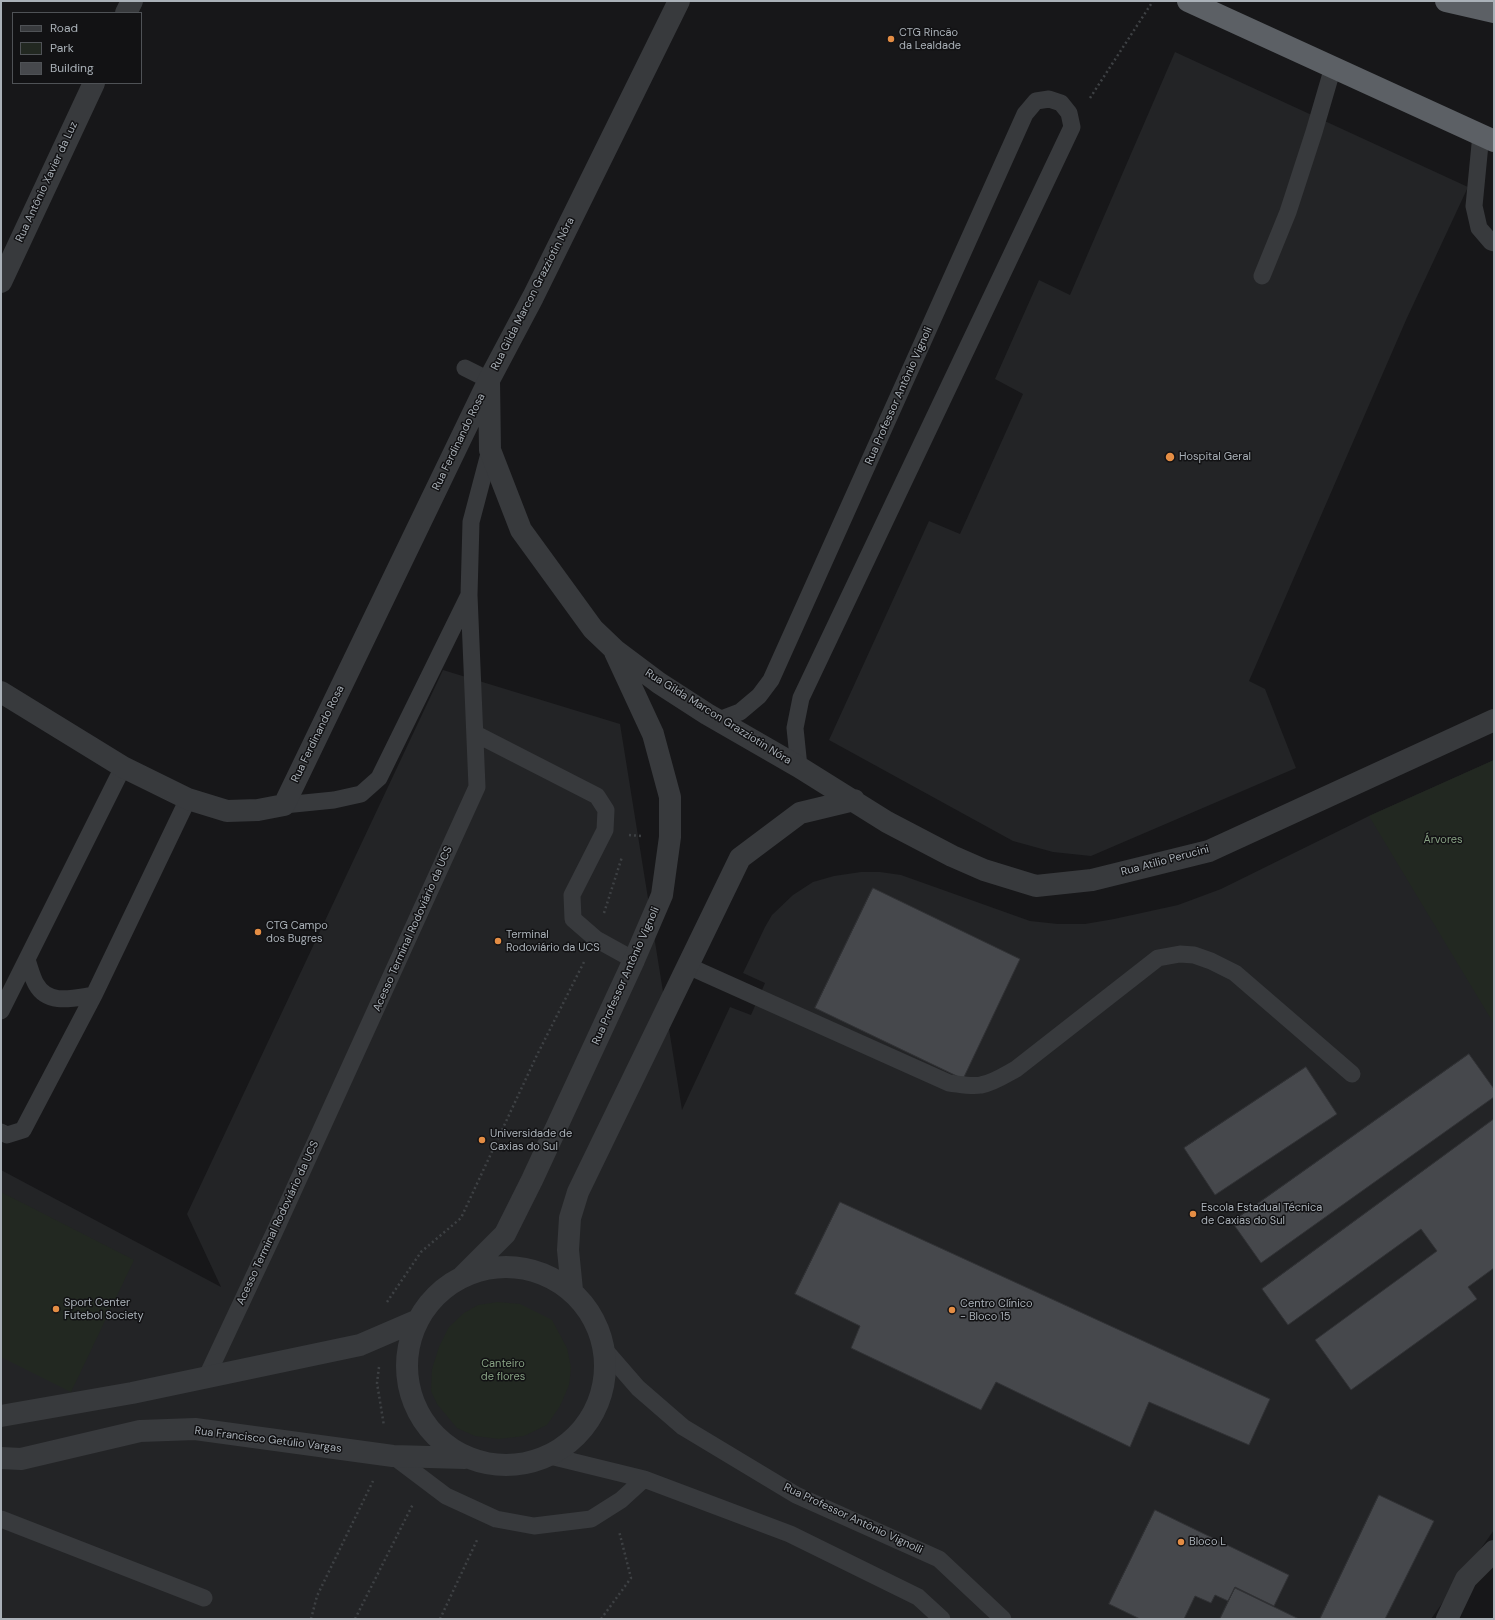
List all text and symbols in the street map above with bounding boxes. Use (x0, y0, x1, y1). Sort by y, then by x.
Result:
legend (12, 12, 142, 84)
text: Road (50, 20, 78, 36)
place label: CTG Rincão da Lealdade (899, 26, 961, 52)
marker: CTG Rincão da Lealdade (886, 34, 896, 44)
text: Park (50, 40, 74, 56)
text: Building (50, 60, 94, 76)
street label: Rua Antônio Xavier da Luz (13, 120, 81, 244)
street label: Rua Gilda Marcon Grazziotin Nóra (489, 215, 577, 373)
street label: Rua Professor Antônio Vignoli (863, 325, 935, 467)
street label: Rua Ferdinando Rosa (430, 391, 488, 493)
place label: Hospital Geral (1179, 450, 1251, 464)
marker: Hospital Geral (1164, 451, 1176, 463)
street label: Rua Gilda Marcon Grazziotin Nóra (642, 666, 794, 768)
street label: Rua Ferdinando Rosa (289, 683, 347, 785)
park label: Árvores (1423, 833, 1463, 847)
street label: Rua Atilio Perucini (1120, 843, 1210, 879)
street label: Acesso Terminal Rodoviário da UCS (370, 844, 456, 1014)
street label: Rua Professor Antônio Vignoli (590, 905, 662, 1047)
place label: CTG Campo dos Bugres (266, 919, 328, 945)
marker: CTG Campo dos Bugres (253, 927, 263, 937)
place label: Terminal Rodoviário da UCS (506, 928, 600, 954)
marker: Terminal Rodoviário da UCS (493, 936, 503, 946)
place label: Universidade de Caxias do Sul (490, 1127, 572, 1153)
marker: Universidade de Caxias do Sul (477, 1135, 487, 1145)
street label: Acesso Terminal Rodoviário da UCS (234, 1139, 322, 1307)
place label: Escola Estadual Técnica de Caxias do Sul (1201, 1201, 1322, 1227)
marker: Escola Estadual Técnica de Caxias do Sul (1188, 1209, 1198, 1219)
place label: Sport Center Futebol Society (64, 1296, 144, 1322)
place label: Centro Clínico - Bloco 15 (960, 1297, 1033, 1323)
marker: Sport Center Futebol Society (51, 1304, 61, 1314)
marker: Centro Clínico - Bloco 15 (947, 1305, 957, 1315)
park label: Canteiro de flores (481, 1357, 525, 1383)
street label: Rua Francisco Getúlio Vargas (194, 1424, 342, 1456)
street label: Rua Professor Antônio Vignolli (781, 1481, 925, 1557)
place label: Bloco L (1189, 1535, 1226, 1549)
marker: Bloco L (1176, 1537, 1186, 1547)

